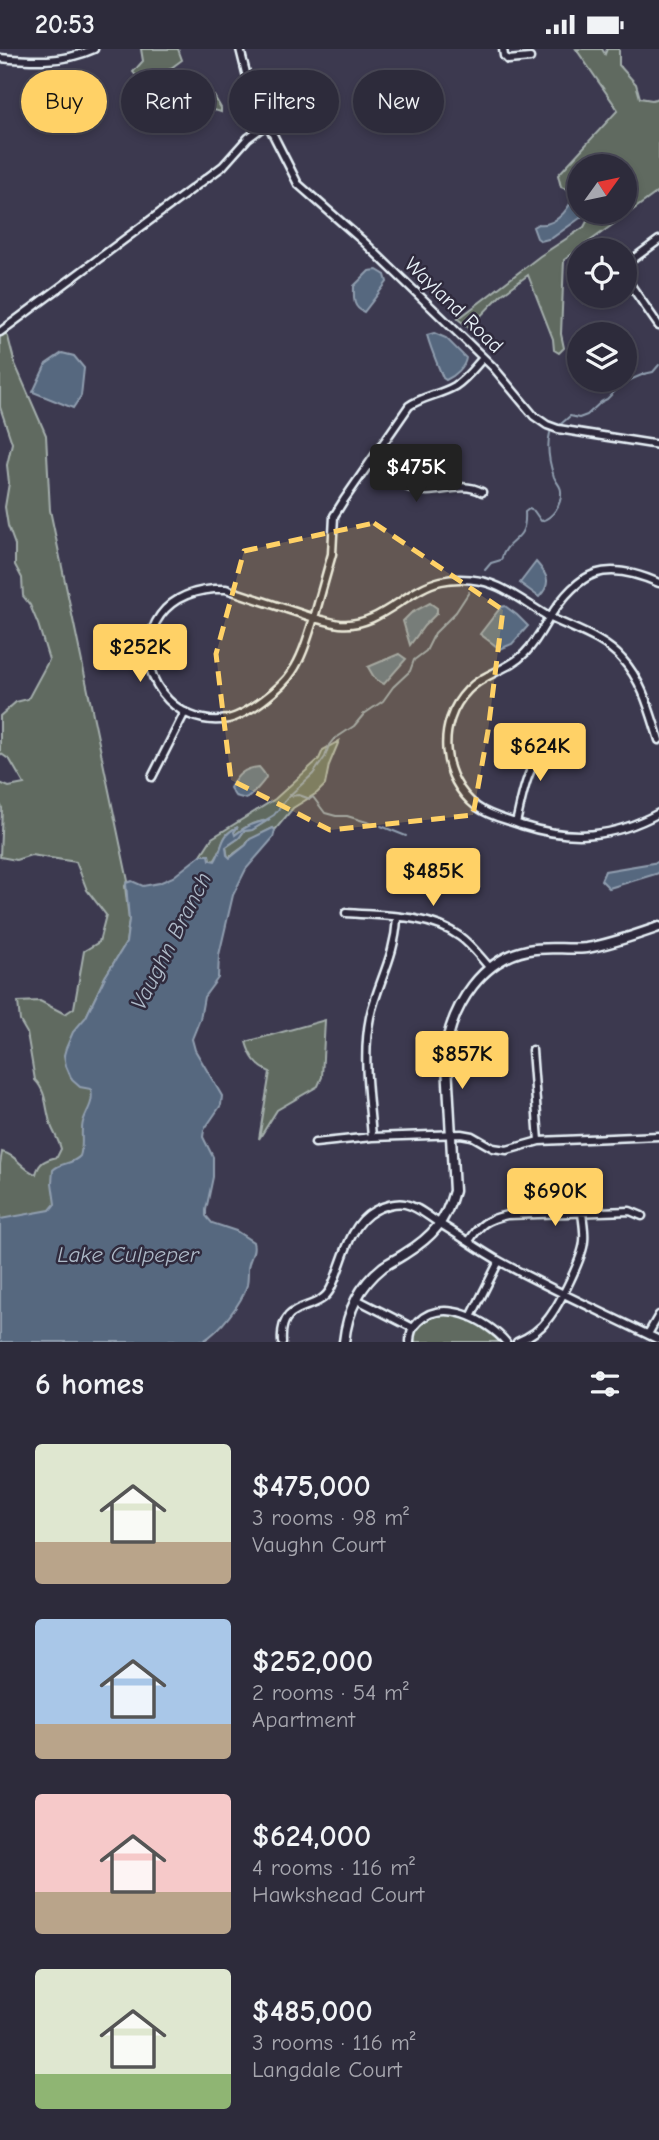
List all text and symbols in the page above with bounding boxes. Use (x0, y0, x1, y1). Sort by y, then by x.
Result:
text: 20:53 (35, 10, 95, 40)
chip: Buy (21, 70, 107, 133)
chip: Rent (121, 70, 215, 133)
chip: Filters (229, 70, 339, 133)
chip: New (353, 70, 444, 133)
north arrow (567, 154, 637, 224)
map controls (567, 154, 637, 392)
button: locate (567, 238, 637, 308)
street label: Wayland Road (400, 252, 508, 358)
button: layers (567, 322, 637, 392)
pin: $475K (367, 445, 465, 504)
text: $475K (386, 453, 446, 480)
pin: $252K (91, 625, 189, 684)
text: $252K (109, 633, 171, 660)
pin: $624K (491, 723, 589, 783)
text: $624K (510, 732, 570, 759)
pin: $485K (384, 849, 482, 908)
text: $485K (402, 857, 464, 884)
water label: Vaughn Branch (125, 868, 217, 1014)
pin: $857K (413, 1031, 511, 1091)
text: $857K (431, 1040, 493, 1067)
pin: $690K (506, 1169, 604, 1228)
text: $690K (523, 1177, 587, 1204)
water label: Lake Culpeper (57, 1241, 200, 1268)
icon: filters (586, 1365, 624, 1403)
text: 6 homes (35, 1367, 144, 1402)
text: $475,000 (252, 1469, 371, 1504)
icon: home (91, 1472, 175, 1556)
text: 3 rooms · 98 m² (252, 1504, 409, 1531)
text: Vaughn Court (252, 1531, 385, 1558)
text: $252,000 (252, 1644, 373, 1679)
icon: home (91, 1647, 175, 1731)
text: 2 rooms · 54 m² (252, 1679, 409, 1706)
text: Apartment (252, 1706, 355, 1733)
text: $624,000 (252, 1819, 371, 1854)
icon: home (91, 1822, 175, 1906)
text: 4 rooms · 116 m² (252, 1854, 415, 1881)
text: Hawkshead Court (252, 1881, 424, 1908)
text: $485,000 (252, 1994, 373, 2029)
icon: home (91, 1997, 175, 2081)
text: 3 rooms · 116 m² (252, 2029, 416, 2056)
text: Langdale Court (252, 2056, 402, 2083)

